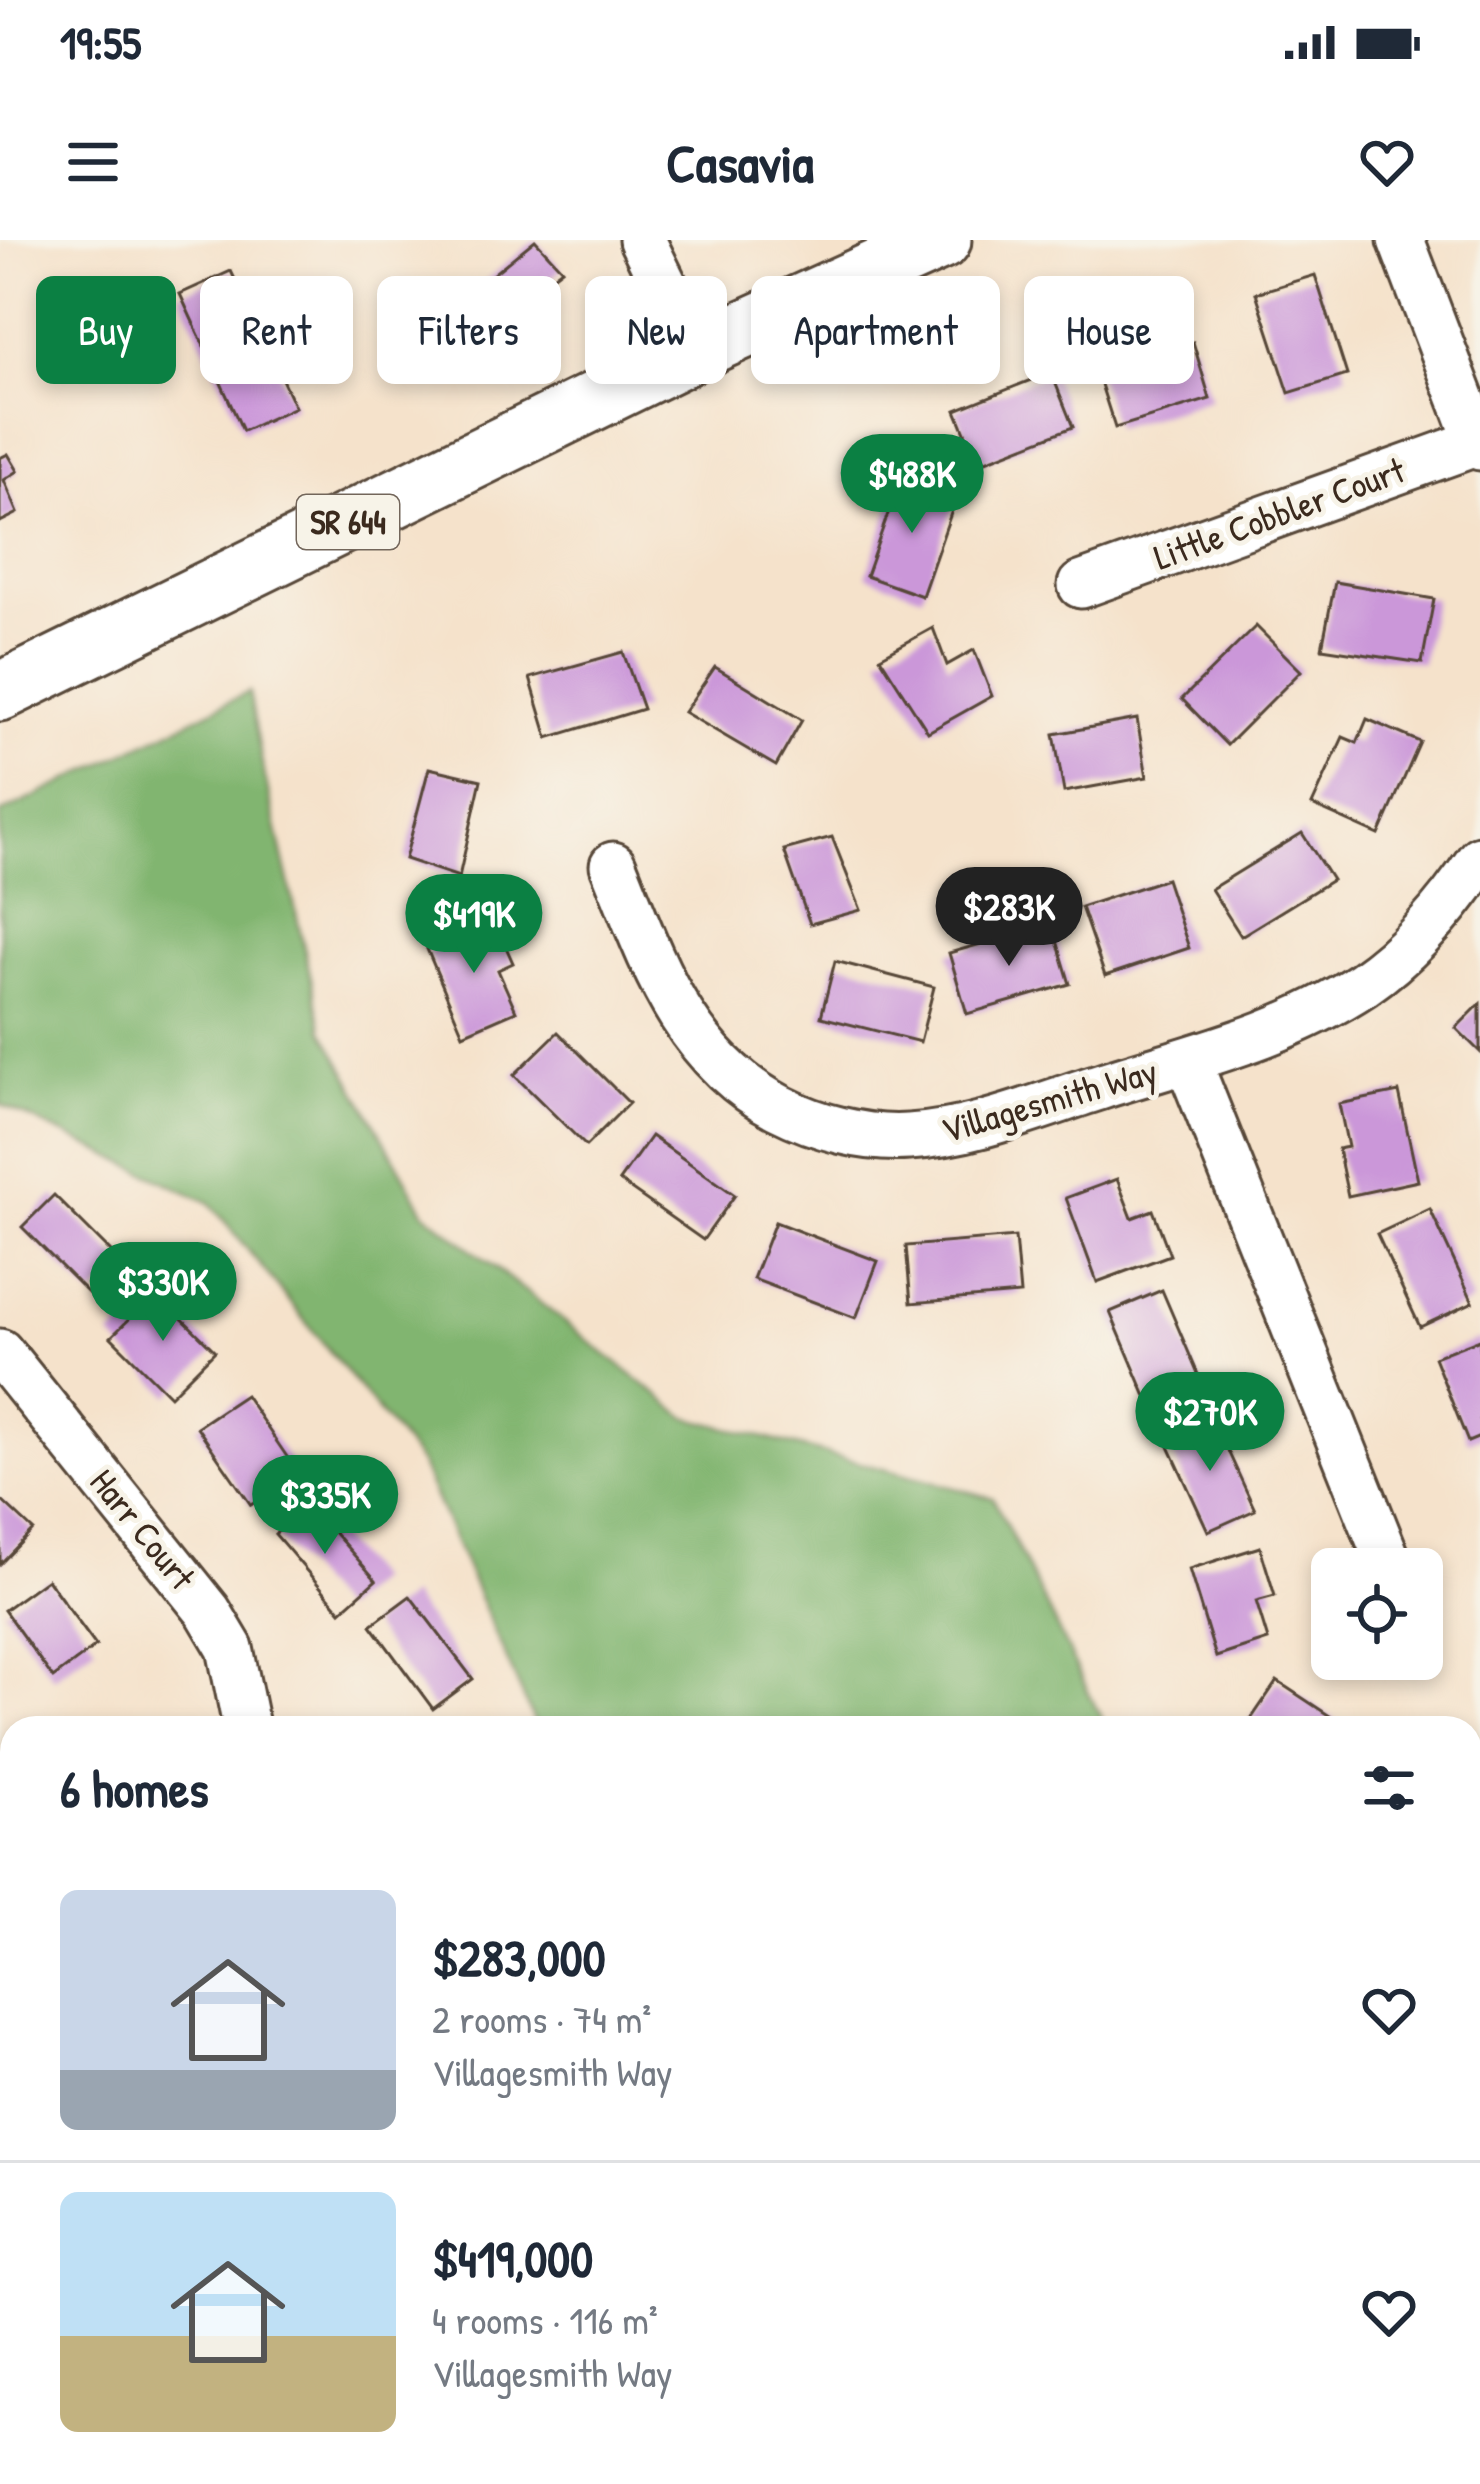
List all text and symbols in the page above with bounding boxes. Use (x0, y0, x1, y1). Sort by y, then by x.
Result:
text: 19:55 (60, 12, 141, 73)
text: Casavia (666, 126, 814, 199)
icon: menu (60, 129, 126, 195)
icon: heart (1354, 129, 1420, 195)
chip: Buy (36, 276, 176, 384)
chip: Rent (200, 276, 353, 384)
chip: Filters (377, 276, 561, 384)
chip: New (585, 276, 727, 384)
chip: Apartment (751, 276, 1000, 384)
chip: House (1024, 276, 1194, 384)
pin: $488K (828, 434, 996, 536)
street label: Little Cobbler Court (1147, 444, 1411, 581)
text: $488K (868, 446, 956, 499)
road number: SR 644 (297, 495, 399, 549)
pin: $283K (925, 867, 1093, 969)
pin: $419K (390, 874, 558, 976)
text: $283K (963, 879, 1055, 932)
text: $419K (432, 886, 516, 939)
street label: Villagesmith Way (935, 1045, 1162, 1154)
pin: $330K (79, 1242, 247, 1344)
text: $330K (117, 1254, 209, 1307)
pin: $270K (1126, 1372, 1294, 1474)
text: $270K (1162, 1384, 1258, 1437)
pin: $335K (241, 1455, 409, 1557)
street label: Harr Court (80, 1458, 207, 1600)
text: $335K (279, 1467, 371, 1520)
map controls (1311, 1548, 1443, 1680)
button: locate (1311, 1548, 1443, 1680)
text: 6 homes (60, 1754, 209, 1823)
icon: filters (1356, 1755, 1422, 1821)
text: $283,000 (432, 1923, 606, 1992)
icon: home (156, 1938, 300, 2082)
icon: heart (1356, 1977, 1422, 2043)
text: 2 rooms · 74 m² (432, 1992, 651, 2045)
text: Villagesmith Way (432, 2045, 672, 2098)
text: $419,000 (432, 2224, 593, 2293)
icon: home (156, 2240, 300, 2384)
icon: heart (1356, 2279, 1422, 2345)
text: 4 rooms · 116 m² (432, 2293, 658, 2346)
text: Villagesmith Way (432, 2346, 672, 2399)

